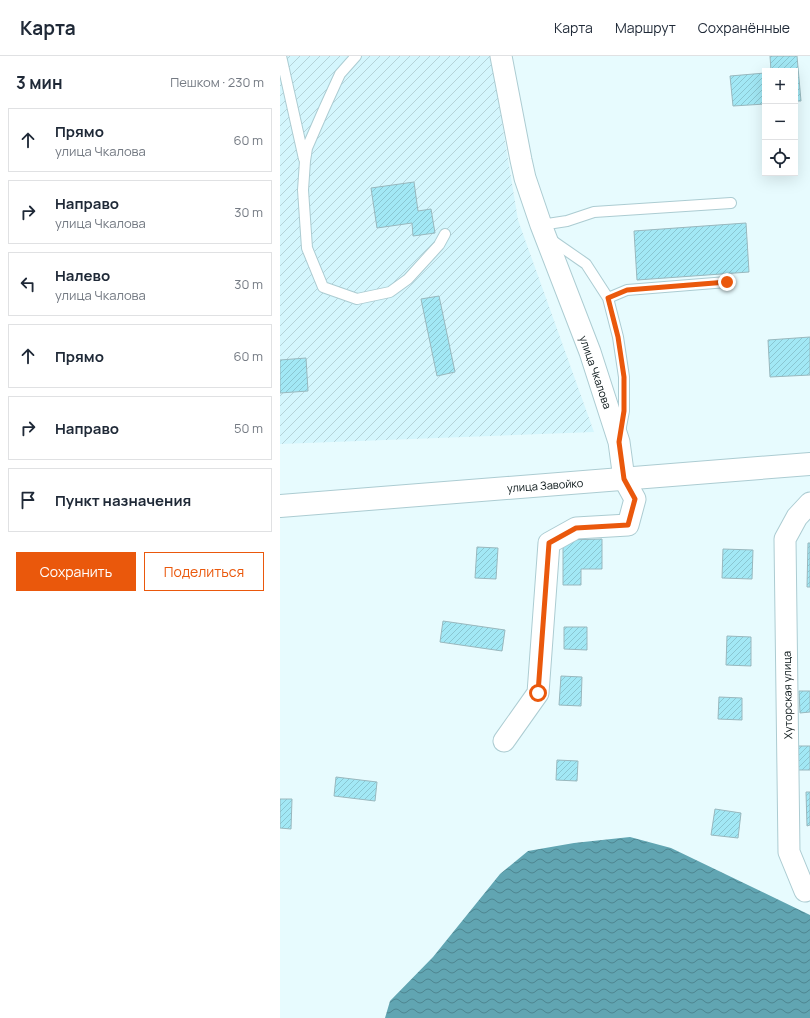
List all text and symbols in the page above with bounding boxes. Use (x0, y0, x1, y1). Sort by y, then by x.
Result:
text: Карта (20, 15, 76, 41)
text: Карта (554, 18, 593, 37)
text: Маршрут (615, 18, 676, 37)
text: Сохранённые (698, 18, 790, 37)
map controls (762, 68, 798, 176)
button: + (762, 68, 798, 104)
text: 3 мин (16, 71, 63, 94)
text: Пешком · 230 m (170, 73, 264, 91)
button: − (762, 104, 798, 140)
text: Прямо (55, 121, 104, 142)
icon: ahead (17, 129, 39, 151)
text: 60 m (233, 131, 263, 149)
button: locate (762, 140, 798, 176)
text: улица Чкалова (55, 142, 146, 160)
text: Направо (55, 193, 119, 214)
icon: right (17, 201, 39, 223)
text: 30 m (234, 203, 263, 221)
text: улица Чкалова (55, 214, 146, 232)
text: Налево (55, 265, 110, 286)
icon: left (17, 273, 39, 295)
route end (718, 273, 736, 291)
text: 30 m (234, 275, 263, 293)
text: улица Чкалова (55, 286, 146, 304)
street label: улица Чкалова (576, 333, 616, 411)
icon: ahead (17, 345, 39, 367)
text: Прямо (55, 346, 104, 367)
text: 60 m (233, 347, 263, 365)
icon: right (17, 417, 39, 439)
text: Направо (55, 418, 119, 439)
text: 50 m (234, 419, 263, 437)
street label: улица Завойко (506, 475, 584, 495)
icon: arrive (17, 489, 39, 511)
text: Пункт назначения (55, 490, 191, 511)
button: Сохранить (16, 552, 136, 591)
button: Поделиться (144, 552, 264, 591)
street label: Хуторская улица (779, 651, 795, 739)
route start (529, 684, 547, 702)

